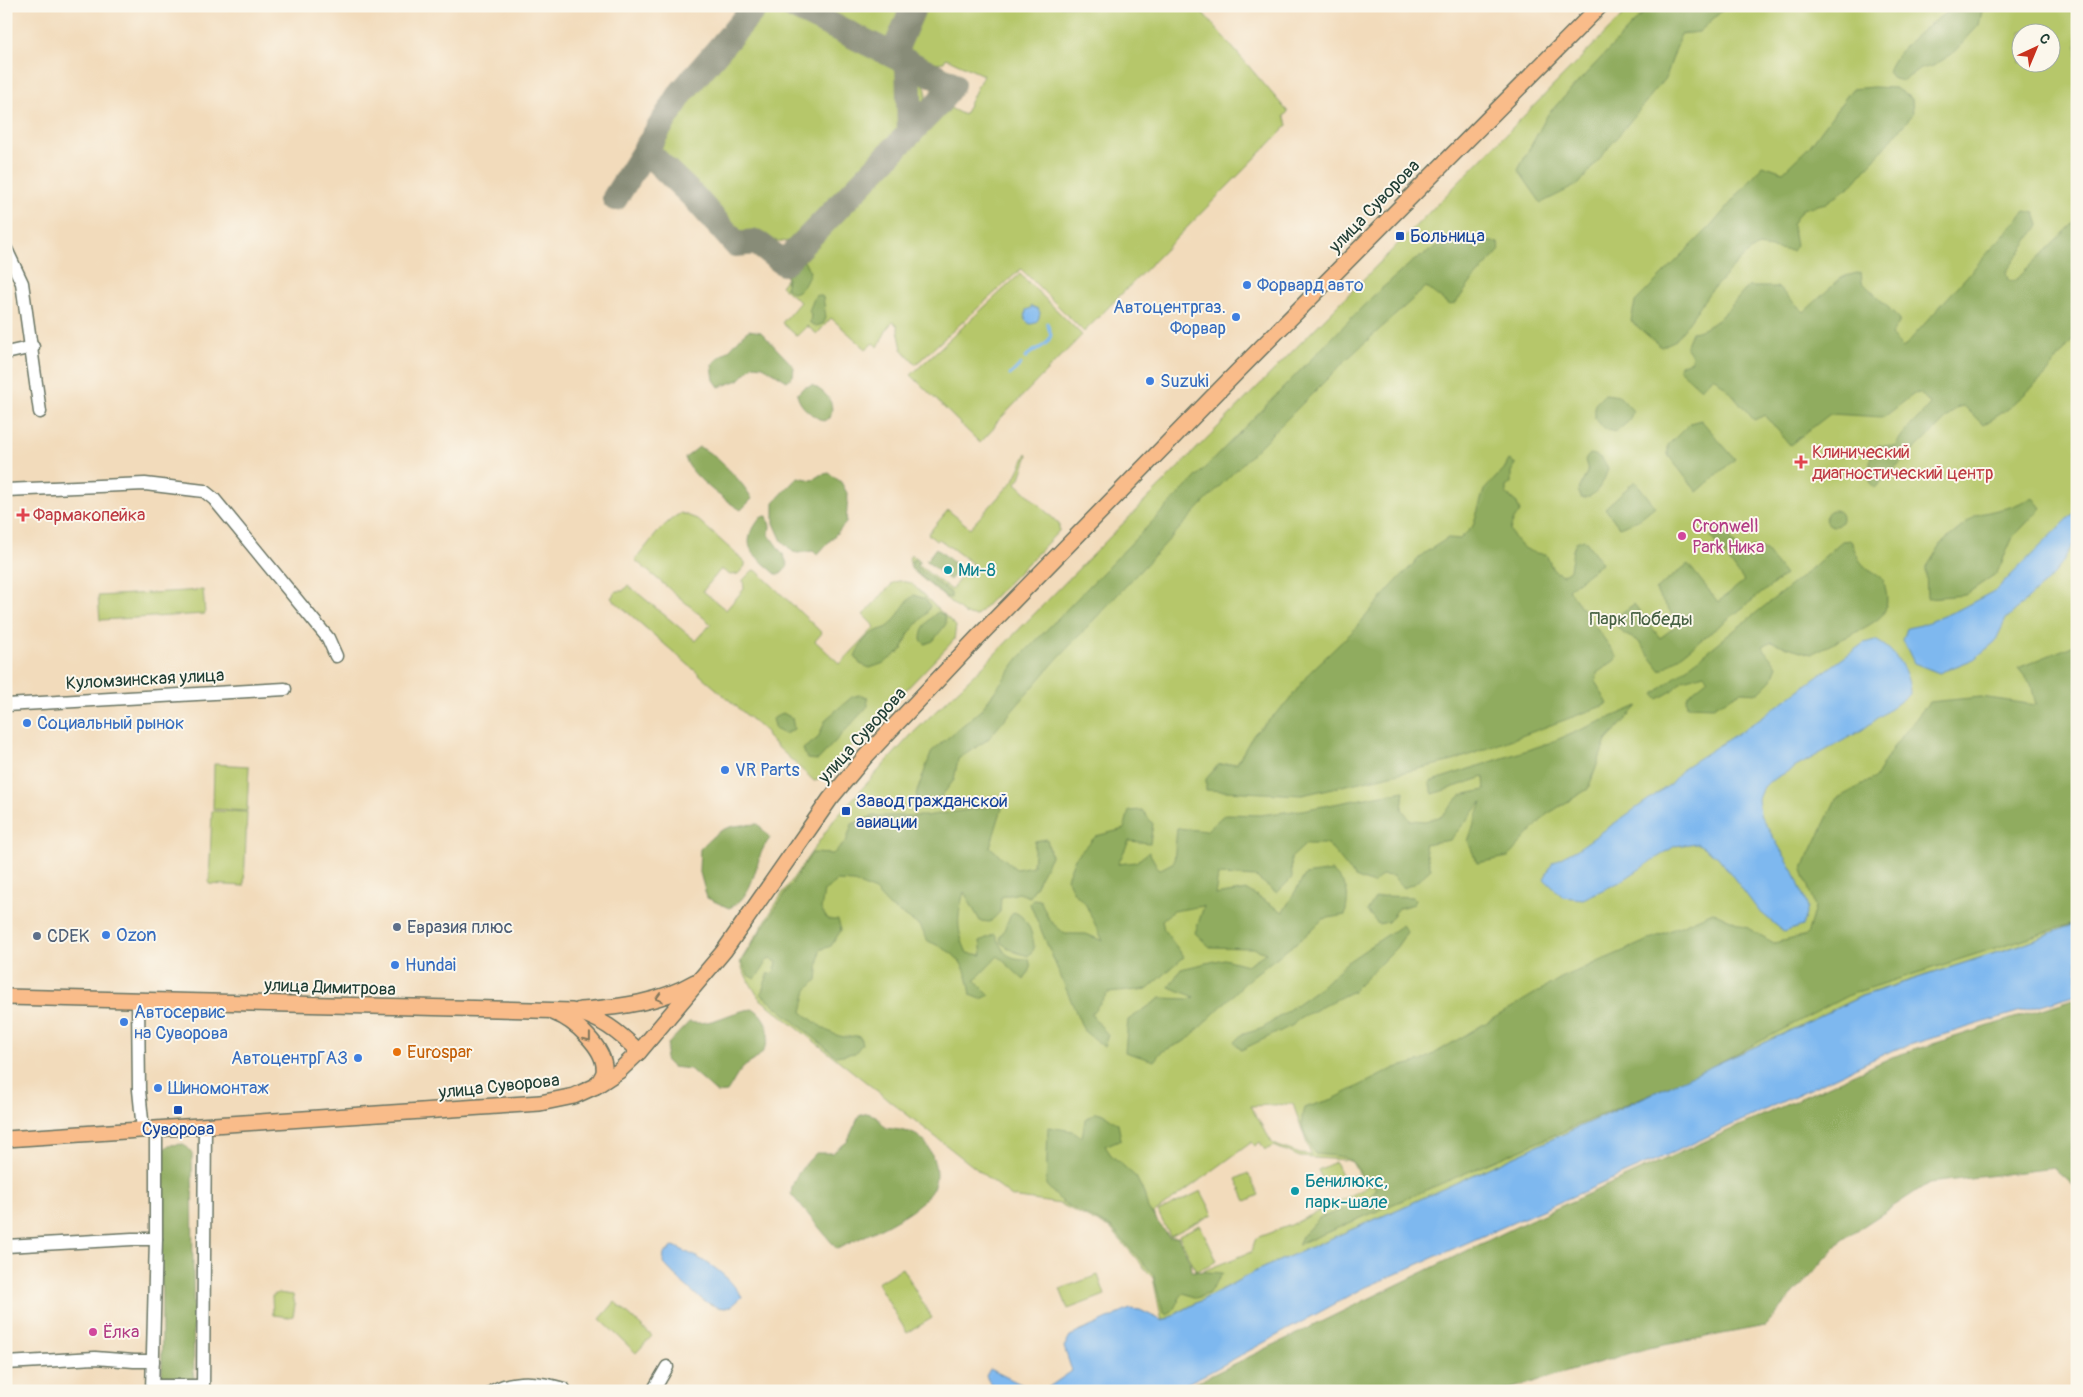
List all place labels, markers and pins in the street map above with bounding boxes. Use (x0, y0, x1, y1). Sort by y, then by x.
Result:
place label: Больница (1410, 225, 1485, 248)
marker: Больница (1394, 230, 1406, 242)
place label: Форвард авто (1257, 274, 1364, 297)
marker: Форвард авто (1241, 279, 1253, 291)
place label: Автоцентргаз. Форвар (1113, 296, 1226, 340)
marker: Автоцентргаз. Форвар (1230, 311, 1242, 323)
place label: Suzuki (1160, 370, 1209, 393)
marker: Suzuki (1144, 375, 1156, 387)
place label: Клинический диагностический центр (1812, 441, 1993, 485)
marker: Клинический диагностический центр (1794, 455, 1808, 469)
place label: Фармакопейка (33, 504, 145, 527)
marker: Фармакопейка (17, 509, 29, 521)
place label: Cronwell Park Ника (1692, 515, 1765, 559)
marker: Cronwell Park Ника (1676, 530, 1688, 542)
place label: Ми-8 (958, 559, 996, 582)
marker: Ми-8 (942, 564, 954, 576)
place label: Социальный рынок (37, 712, 184, 735)
marker: Социальный рынок (21, 717, 33, 729)
place label: VR Parts (735, 759, 799, 782)
marker: VR Parts (719, 764, 731, 776)
place label: Завод гражданской авиации (856, 790, 1008, 834)
marker: Завод гражданской авиации (840, 805, 852, 817)
place label: Евразия плюс (407, 916, 513, 939)
marker: Евразия плюс (391, 921, 403, 933)
place label: Ozon (116, 924, 156, 947)
place label: CDEK (47, 925, 90, 948)
marker: Ozon (100, 929, 112, 941)
marker: CDEK (31, 930, 43, 942)
place label: Hundai (405, 954, 456, 977)
marker: Hundai (389, 959, 401, 971)
place label: Автосервис на Суворова (134, 1001, 228, 1045)
marker: Автосервис на Суворова (118, 1016, 130, 1028)
place label: Eurospar (407, 1041, 473, 1064)
marker: Eurospar (391, 1046, 403, 1058)
place label: АвтоцентрГАЗ (231, 1047, 348, 1070)
marker: АвтоцентрГАЗ (352, 1052, 364, 1064)
place label: Шиномонтаж (168, 1077, 269, 1100)
marker: Шиномонтаж (152, 1082, 164, 1094)
marker: Суворова (172, 1104, 184, 1116)
place label: Суворова (142, 1118, 214, 1141)
place label: Бенилюкс, парк-шале (1305, 1170, 1388, 1214)
marker: Бенилюкс, парк-шале (1289, 1185, 1301, 1197)
place label: Ёлка (103, 1321, 140, 1344)
marker: Ёлка (87, 1326, 99, 1338)

